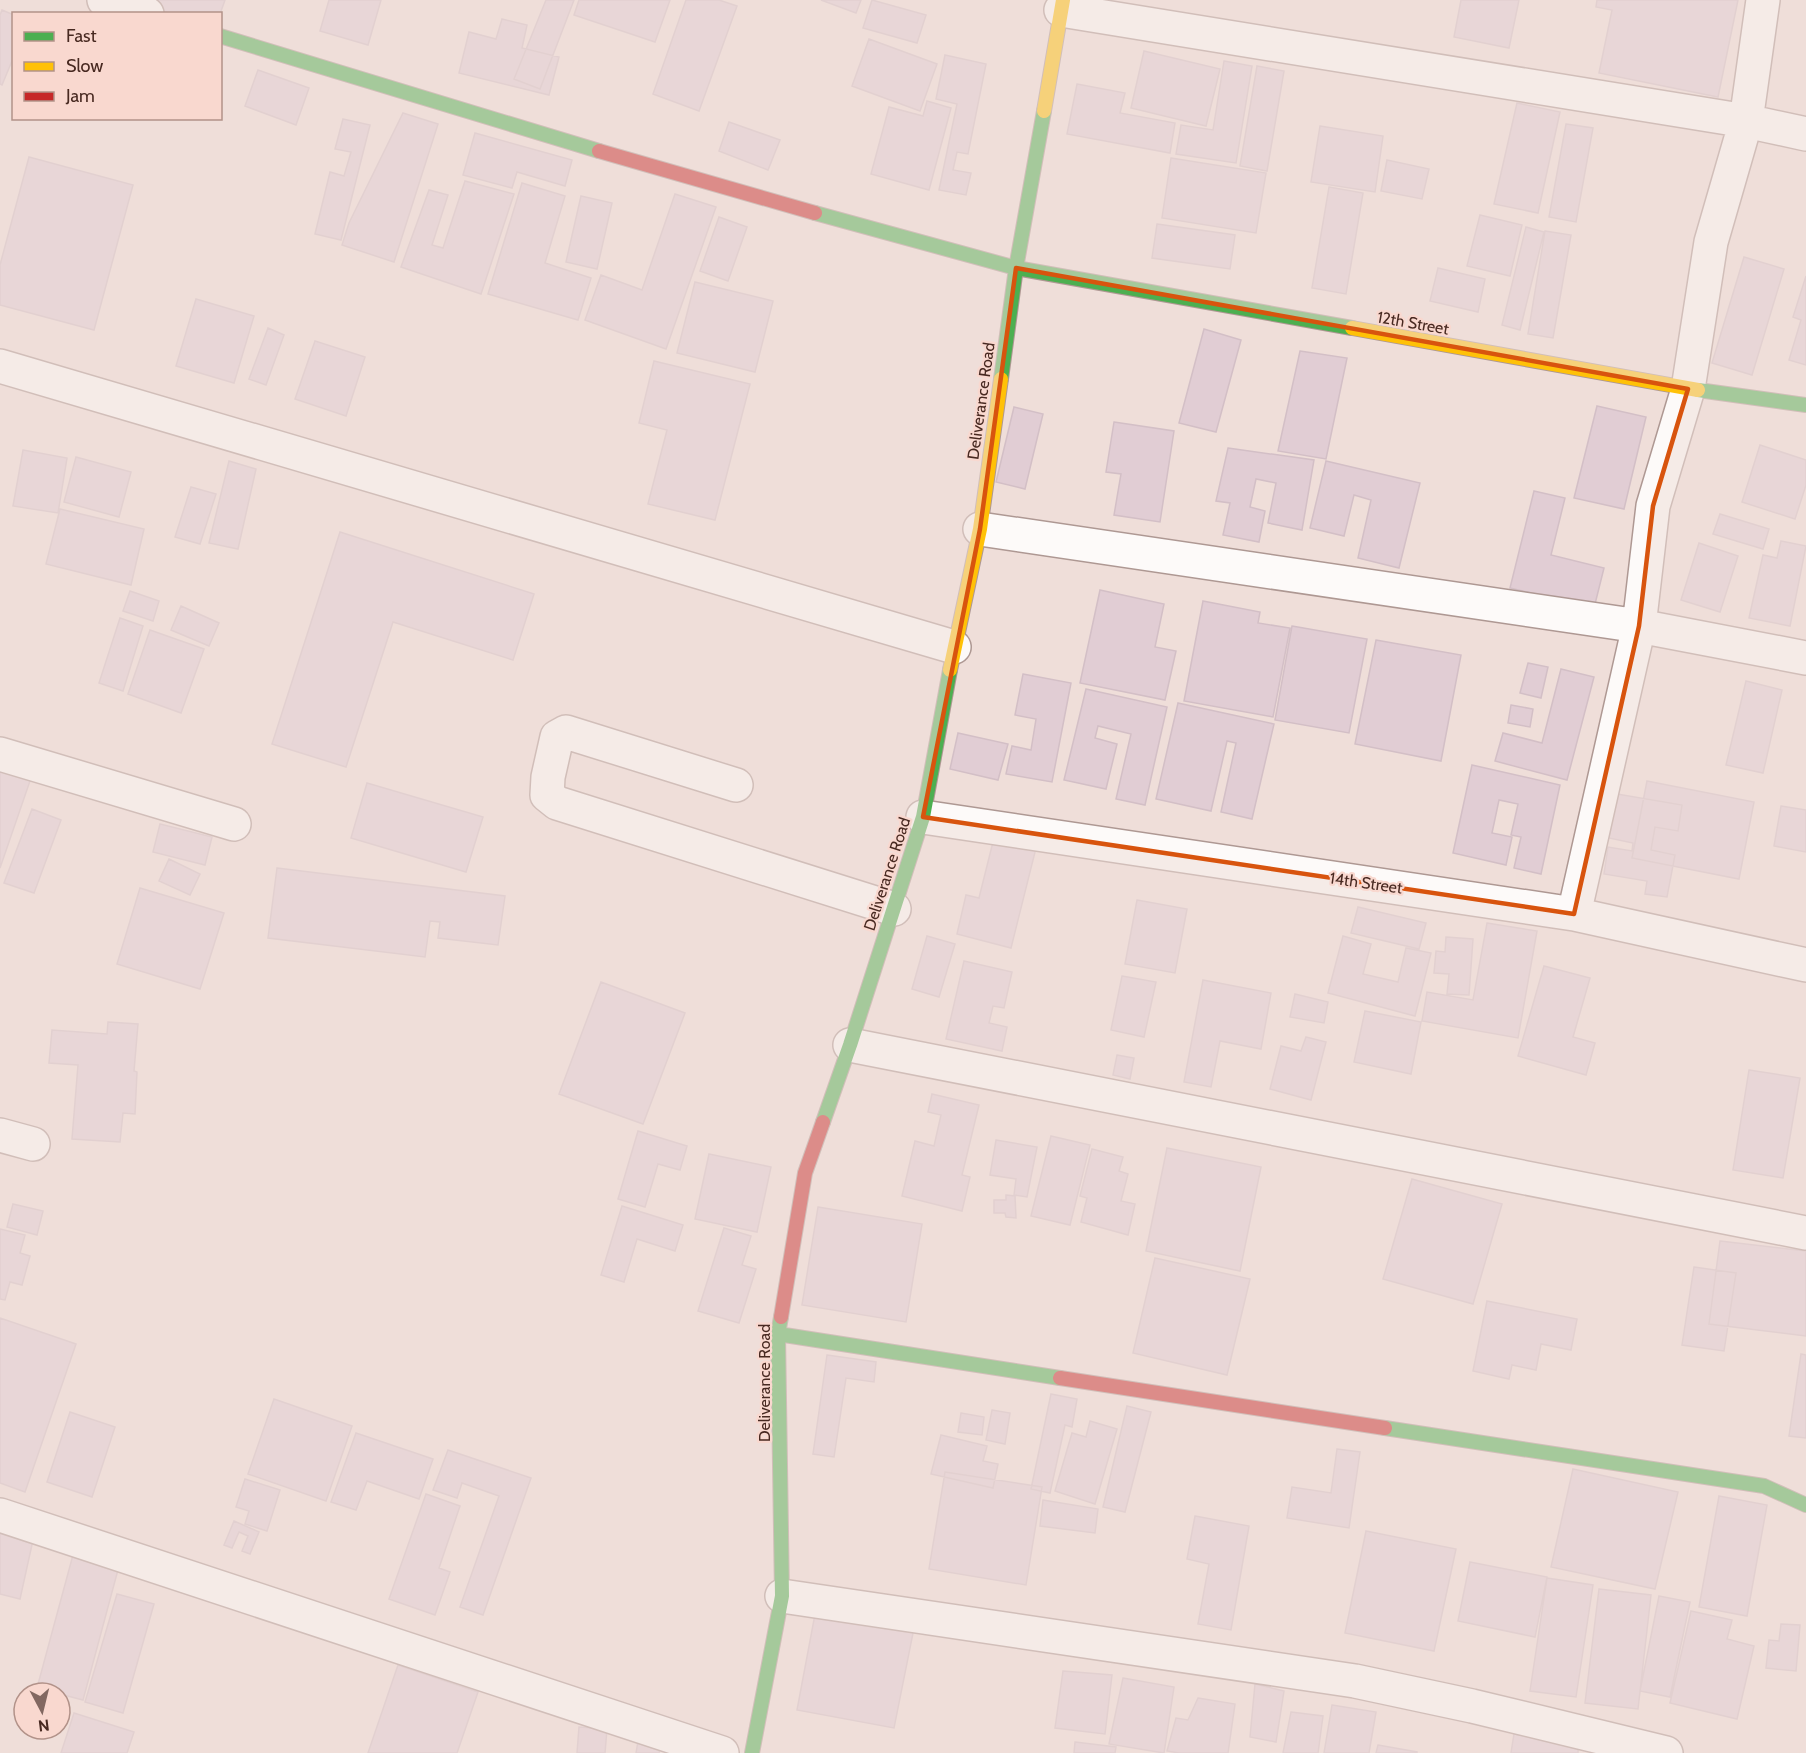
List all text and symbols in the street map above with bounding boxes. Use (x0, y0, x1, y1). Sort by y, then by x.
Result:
legend (12, 12, 222, 120)
text: Fast (66, 25, 97, 47)
text: Slow (66, 55, 103, 77)
text: Jam (65, 85, 95, 107)
street label: 12th Street (1376, 307, 1451, 339)
street label: Deliverance Road (963, 341, 999, 461)
street label: Deliverance Road (860, 815, 914, 933)
street label: 14th Street (1328, 868, 1404, 898)
street label: Deliverance Road (755, 1324, 774, 1442)
north arrow (12, 1681, 72, 1741)
text: N (37, 1715, 51, 1736)

